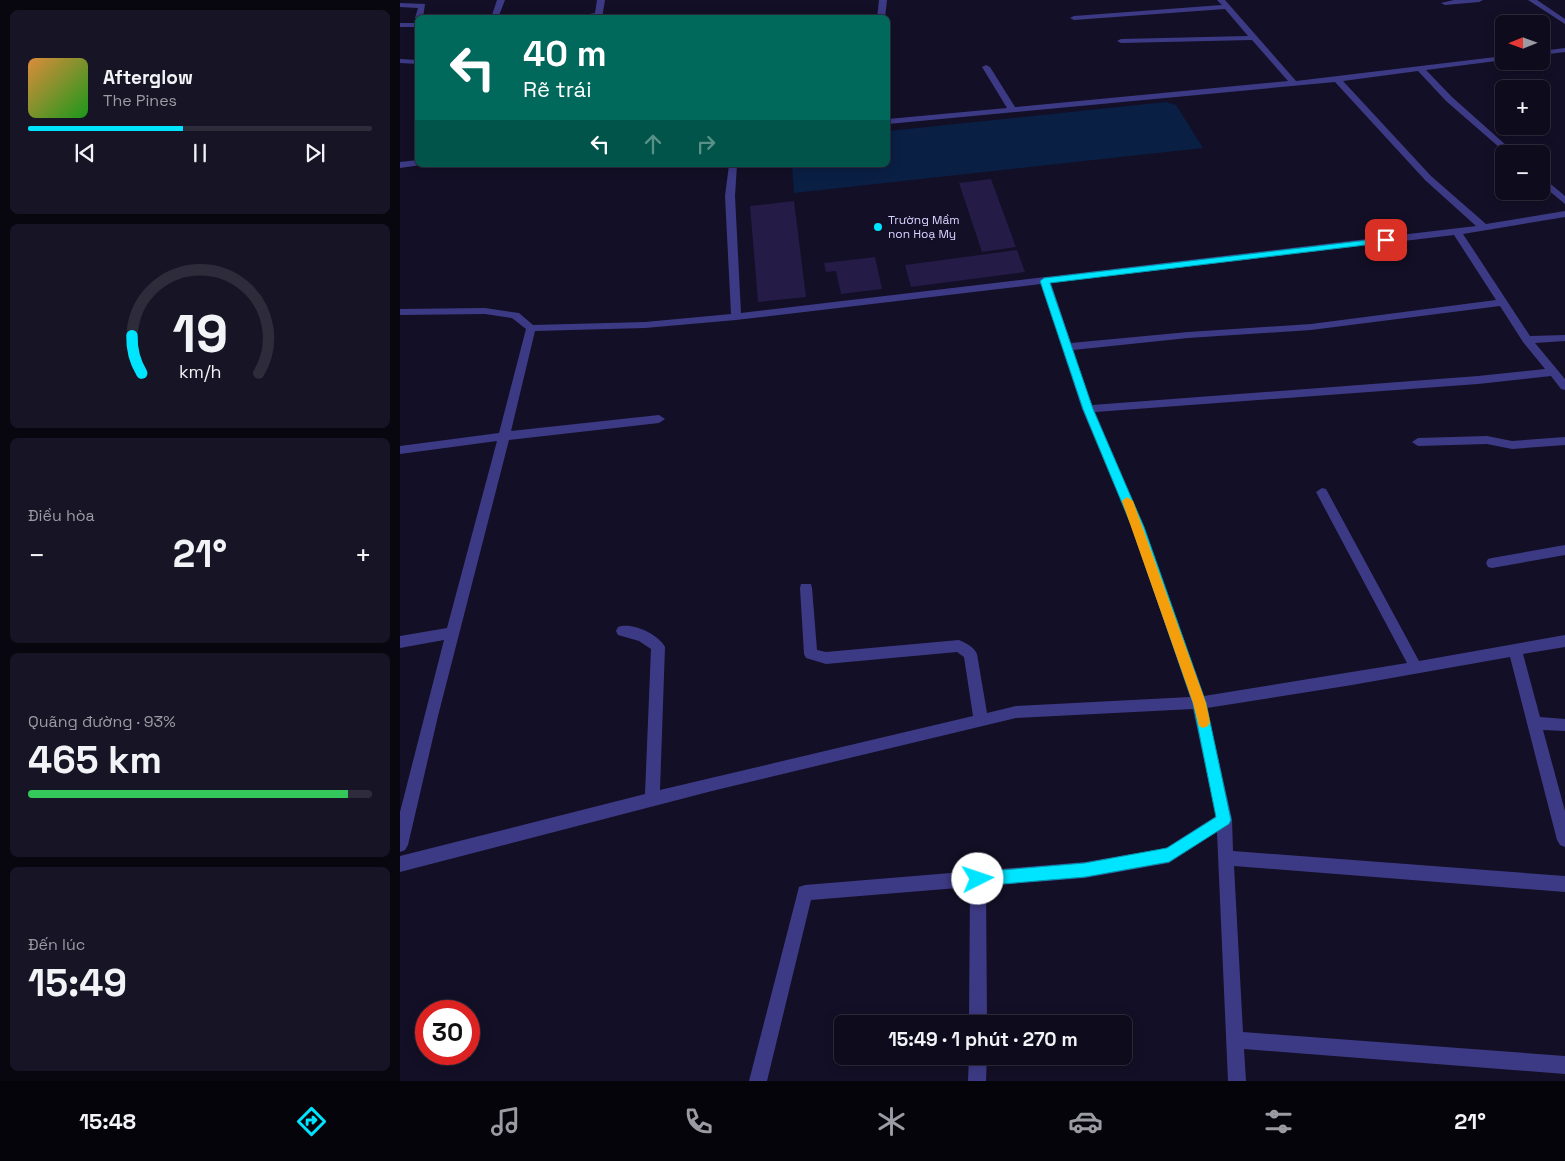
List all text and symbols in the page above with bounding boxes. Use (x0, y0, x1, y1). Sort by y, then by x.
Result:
north arrow (1495, 15, 1550, 70)
map controls (1495, 15, 1550, 200)
text: 40 m (523, 32, 607, 76)
icon: left (440, 35, 505, 100)
text: Afterglow (103, 65, 193, 90)
text: Rẽ trái (523, 75, 592, 103)
button: + (1495, 80, 1550, 135)
text: The Pines (103, 90, 177, 111)
icon: left (586, 130, 614, 158)
icon: ahead (639, 130, 667, 158)
icon: right (692, 130, 720, 158)
icon: previous (71, 139, 99, 167)
icon: pause (186, 139, 214, 167)
icon: next (301, 139, 329, 167)
button: − (1495, 145, 1550, 200)
place label: Trường Mầm non Hoạ My (888, 212, 960, 242)
pin (1365, 219, 1407, 261)
marker: Trường Mầm non Hoạ My (872, 221, 884, 233)
icon: arrive (1372, 226, 1400, 254)
text: 19 (172, 301, 228, 367)
text: km/h (179, 360, 221, 383)
text: Điều hòa (28, 505, 95, 526)
text: 21° (173, 530, 227, 578)
text: − (28, 537, 45, 573)
text: + (355, 537, 372, 573)
text: Quãng đường · 93% (28, 711, 176, 732)
text: 465 km (28, 736, 162, 784)
position arrow (951, 852, 1003, 904)
text: Đến lúc (28, 934, 85, 955)
text: 15:49 (28, 959, 127, 1007)
speed limit sign: 30 (415, 1000, 480, 1065)
text: 15:49 · 1 phút · 270 m (888, 1027, 1078, 1052)
icon: directions (294, 1104, 329, 1139)
icon: music (488, 1104, 523, 1139)
icon: phone (681, 1104, 716, 1139)
icon: climate (874, 1104, 909, 1139)
icon: car (1068, 1104, 1103, 1139)
icon: filters (1261, 1104, 1296, 1139)
text: 15:48 (79, 1107, 136, 1135)
text: 21° (1454, 1107, 1486, 1135)

